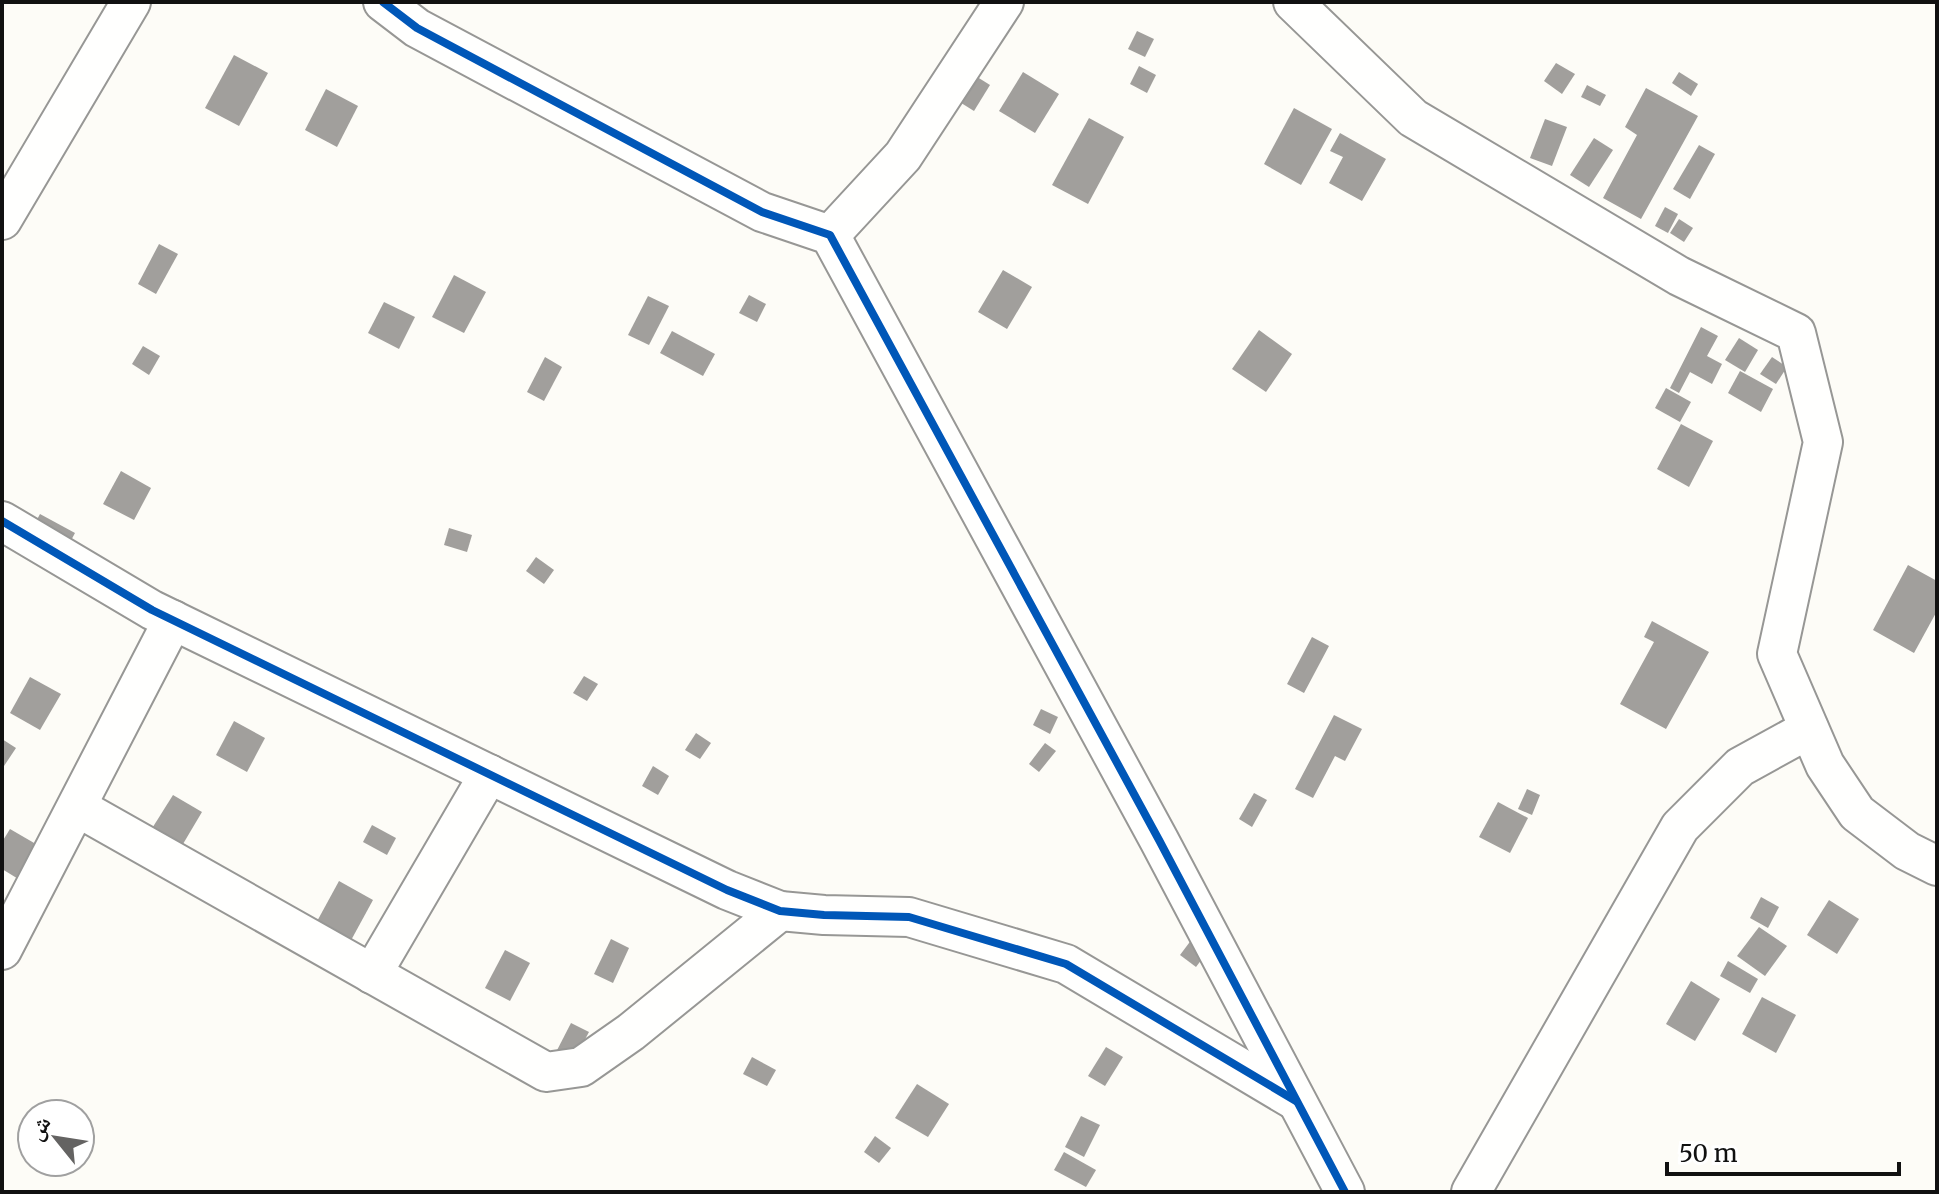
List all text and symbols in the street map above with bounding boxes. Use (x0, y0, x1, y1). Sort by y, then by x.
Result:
north arrow (16, 1098, 96, 1178)
text: ش (21, 1111, 57, 1145)
scale bar (1667, 1126, 1899, 1176)
text: 50 m (1679, 1138, 1738, 1169)

